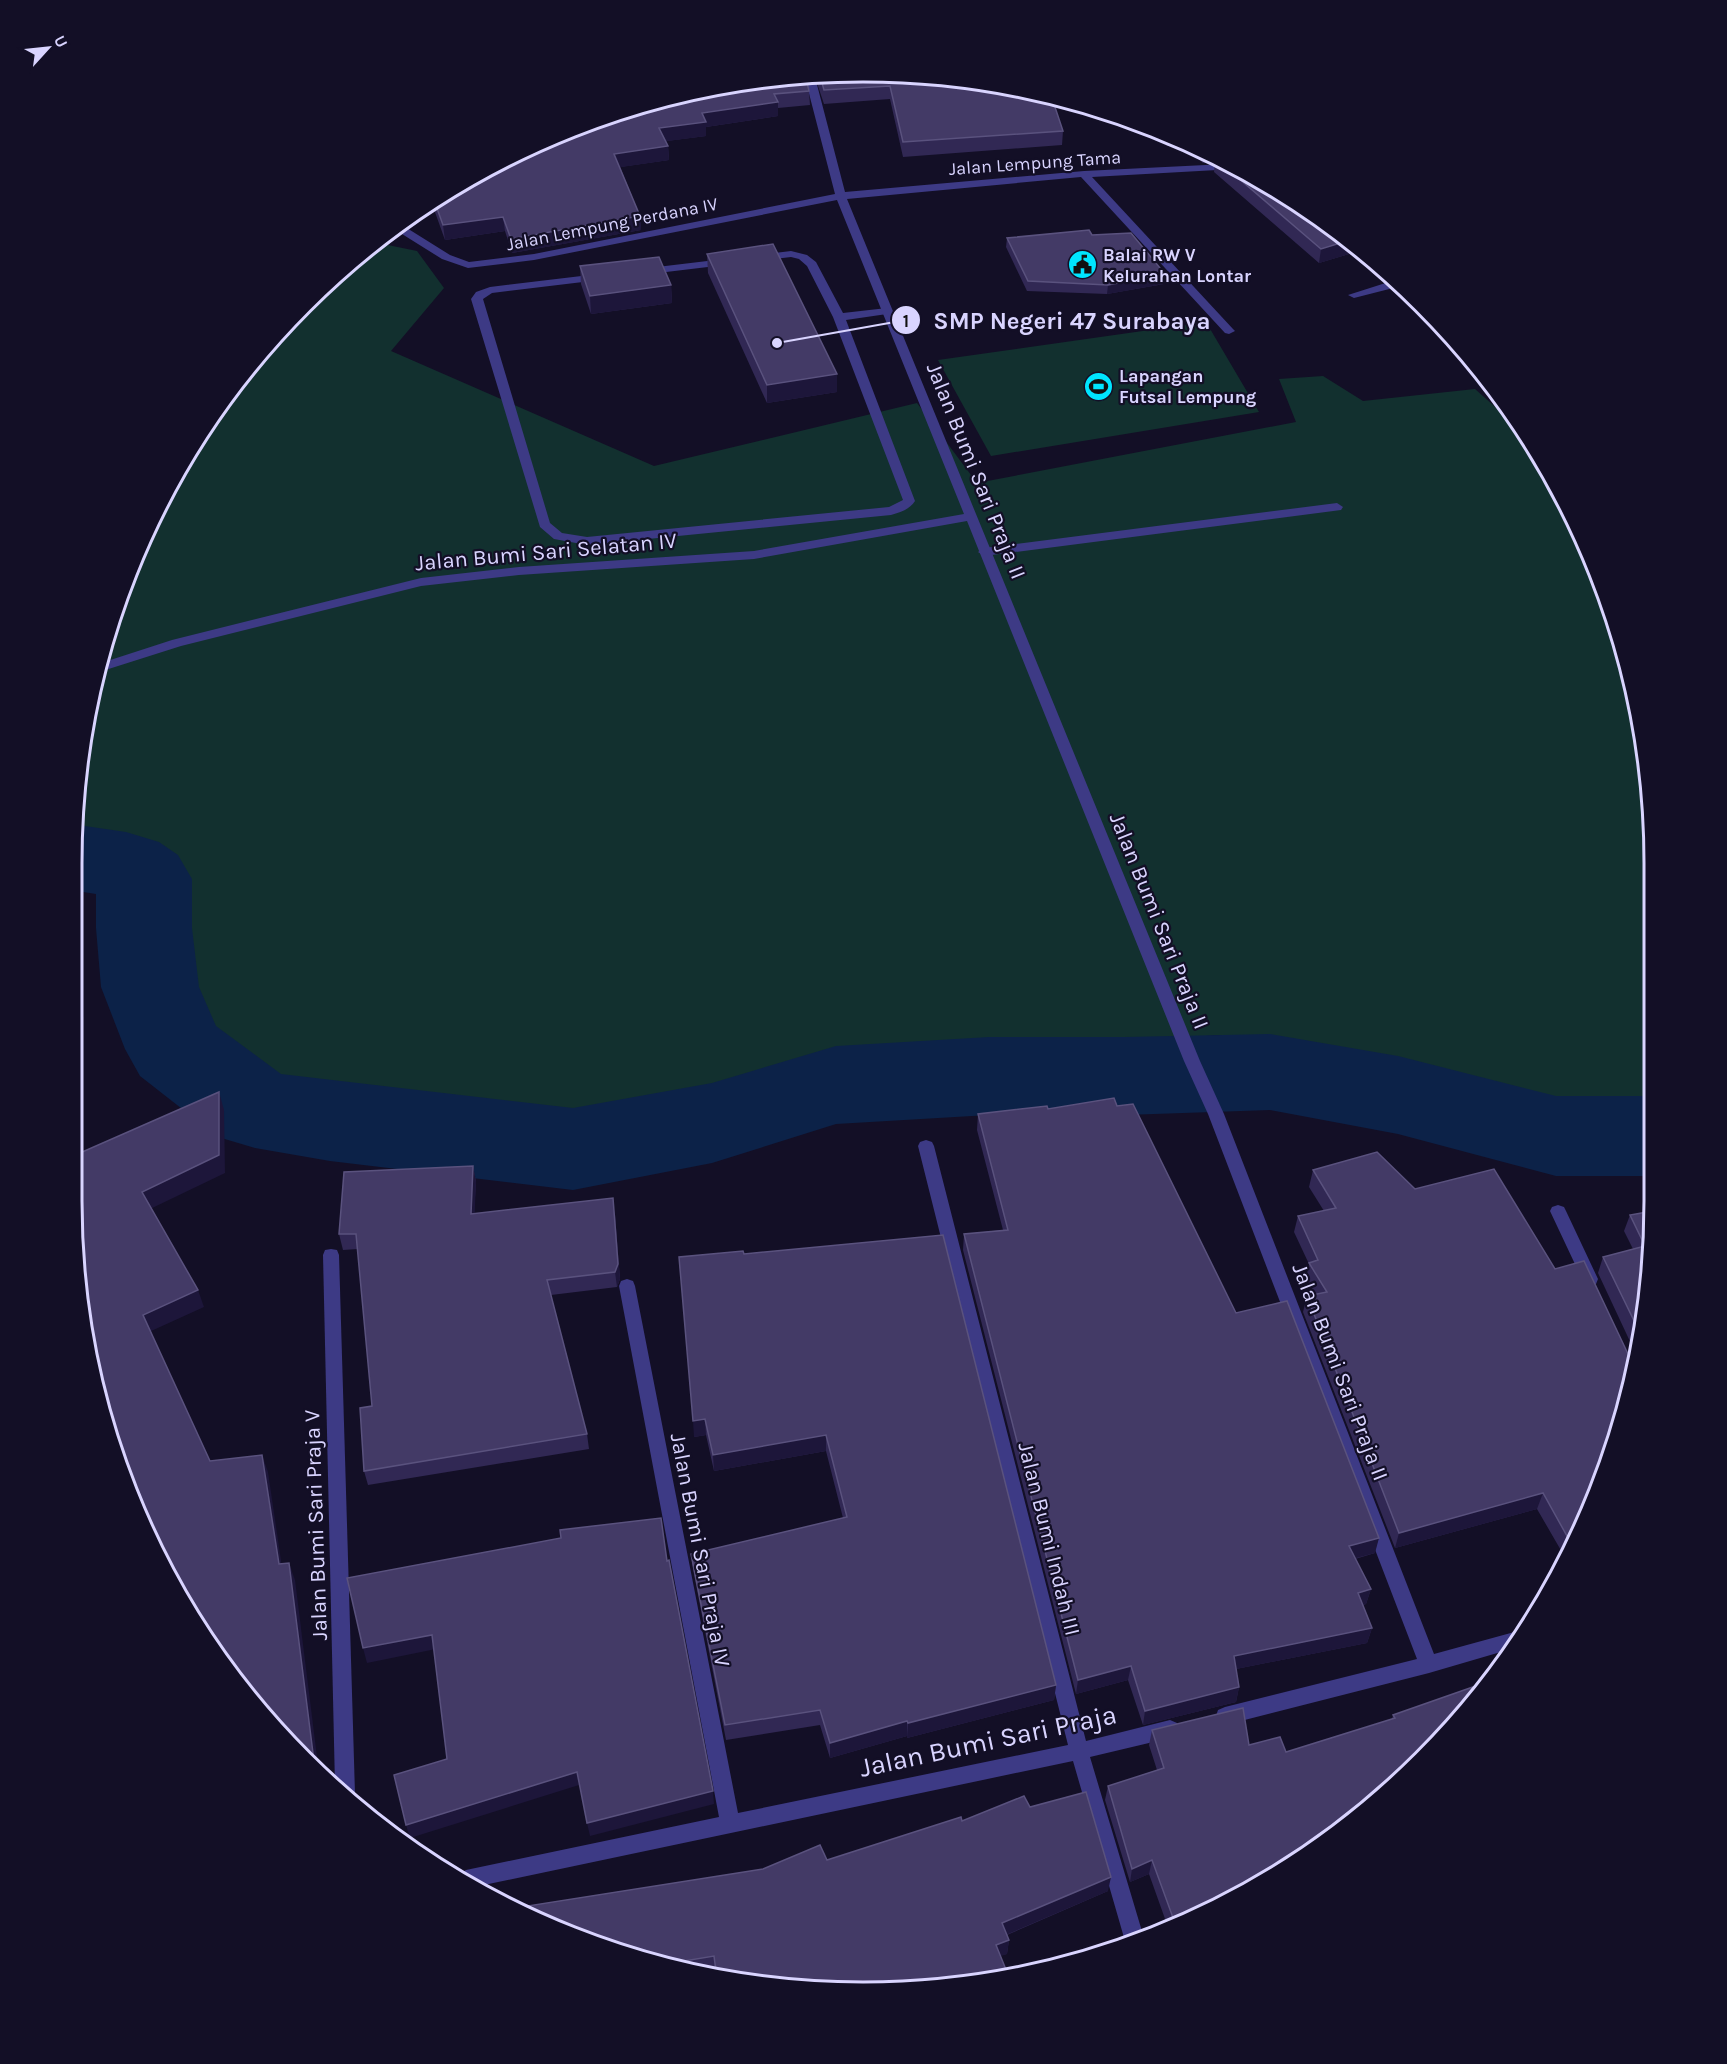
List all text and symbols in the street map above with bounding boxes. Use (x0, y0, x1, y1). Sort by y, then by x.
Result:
north arrow (18, 18, 78, 78)
text: U (50, 32, 72, 51)
street label: Jalan Lempung Tama (948, 146, 1122, 180)
street label: Jalan Lempung Perdana IV (504, 193, 720, 255)
place label: Balai RW V Kelurahan Lontar (1103, 244, 1251, 287)
public building icon: Balai RW V Kelurahan Lontar (1066, 249, 1098, 281)
callout: SMP Negeri 47 Surabaya (891, 299, 1222, 341)
text: SMP Negeri 47 Surabaya (933, 307, 1211, 335)
text: 1 (903, 310, 909, 332)
street label: Jalan Bumi Sari Praja II (921, 359, 1031, 583)
place label: Lapangan Futsal Lempung (1119, 365, 1257, 408)
sports icon: Lapangan Futsal Lempung (1082, 370, 1114, 402)
street label: Jalan Bumi Sari Selatan IV (414, 528, 678, 576)
street label: Jalan Bumi Sari Praja II (1104, 809, 1214, 1033)
street label: Jalan Bumi Sari Praja II (1286, 1259, 1394, 1485)
street label: Jalan Bumi Sari Praja V (299, 1409, 333, 1641)
street label: Jalan Bumi Sari Praja IV (665, 1431, 735, 1669)
street label: Jalan Bumi Indah III (1012, 1439, 1086, 1639)
street label: Jalan Bumi Sari Praja (857, 1698, 1119, 1784)

